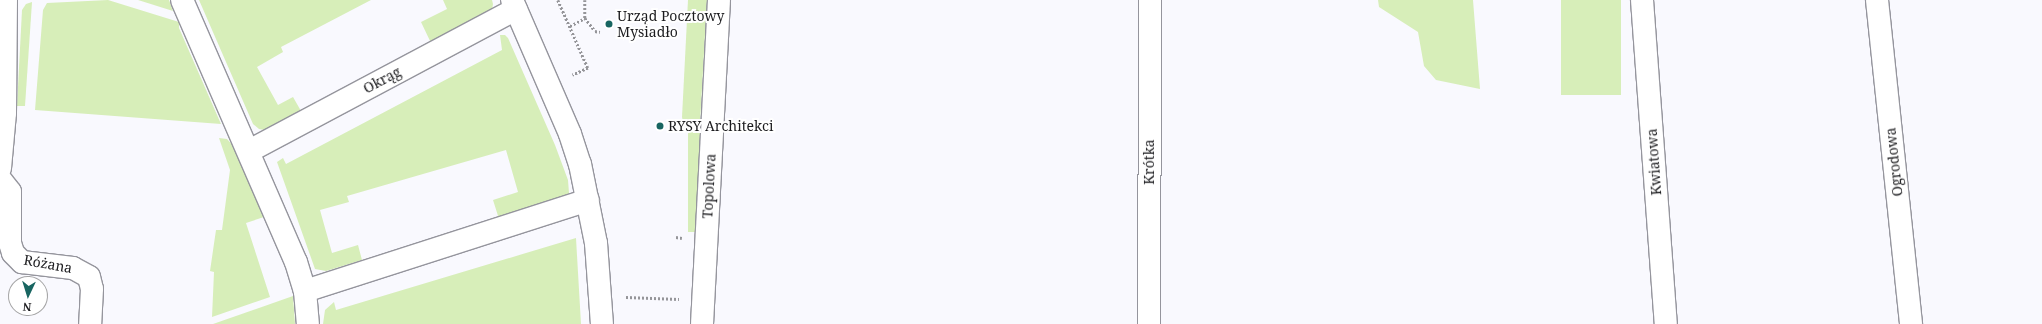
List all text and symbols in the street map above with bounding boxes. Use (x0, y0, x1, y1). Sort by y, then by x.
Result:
place label: Urząd Pocztowy Mysiadło (617, 8, 724, 40)
marker: Urząd Pocztowy Mysiadło (604, 19, 614, 29)
street label: Okrąg (360, 63, 404, 97)
place label: RYSY Architekci (668, 118, 773, 134)
marker: RYSY Architekci (655, 121, 665, 131)
street label: Ogrodowa (1882, 127, 1906, 197)
street label: Kwiatowa (1643, 128, 1665, 196)
street label: Krótka (1141, 139, 1157, 185)
street label: Topolowa (699, 153, 719, 219)
street label: Różana (22, 251, 74, 277)
north arrow (8, 276, 48, 316)
text: N (22, 300, 32, 315)

